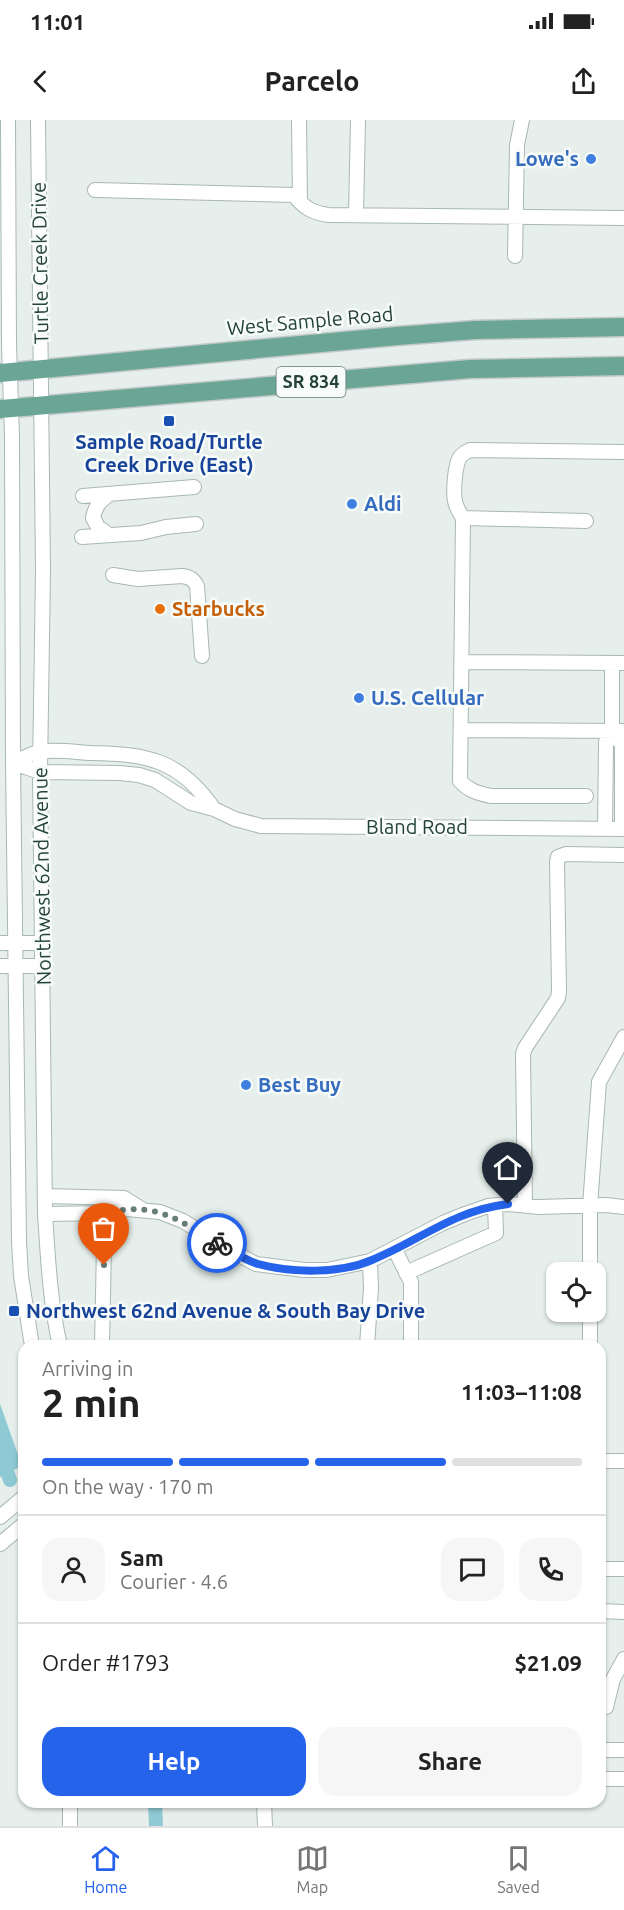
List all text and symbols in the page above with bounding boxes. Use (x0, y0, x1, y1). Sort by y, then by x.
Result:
text: 11:01 (30, 9, 85, 34)
icon: back (24, 65, 57, 98)
icon: share (567, 65, 600, 98)
text: Parcelo (265, 66, 359, 96)
place label: Lowe's (515, 147, 579, 170)
marker: Lowe's (584, 152, 598, 166)
street label: Turtle Creek Drive (27, 182, 52, 344)
street label: West Sample Road (226, 302, 394, 339)
road number: SR 834 (276, 367, 346, 397)
marker: Sample Road/Turtle Creek Drive (East) (162, 414, 176, 428)
place label: Sample Road/Turtle Creek Drive (East) (75, 430, 263, 476)
place label: Aldi (364, 492, 402, 515)
marker: Aldi (345, 497, 359, 511)
place label: Starbucks (172, 597, 265, 620)
marker: Starbucks (153, 602, 167, 616)
place label: U.S. Cellular (371, 686, 485, 709)
marker: U.S. Cellular (352, 691, 366, 705)
street label: Northwest 62nd Avenue (28, 767, 55, 985)
street label: Bland Road (366, 815, 468, 838)
place label: Best Buy (258, 1073, 341, 1096)
marker: Best Buy (239, 1078, 253, 1092)
pin (482, 1142, 533, 1204)
icon: home (491, 1151, 524, 1184)
pin (78, 1203, 129, 1265)
icon: bag (87, 1212, 120, 1245)
courier (187, 1213, 247, 1273)
icon: bike (201, 1227, 234, 1260)
map controls (546, 1262, 606, 1322)
button: locate (546, 1262, 606, 1322)
place label: Northwest 62nd Avenue & South Bay Drive (26, 1299, 425, 1322)
marker: Northwest 62nd Avenue & South Bay Drive (7, 1304, 21, 1318)
text: Arriving in (42, 1357, 133, 1380)
text: 11:03–11:08 (461, 1379, 582, 1404)
text: 2 min (42, 1381, 141, 1424)
text: On the way · 170 m (42, 1475, 214, 1498)
button: person (42, 1538, 105, 1601)
button: chat (441, 1538, 504, 1601)
button: phone (519, 1538, 582, 1601)
text: Sam (120, 1545, 164, 1570)
text: Courier · 4.6 (120, 1570, 228, 1593)
text: Order #1793 (42, 1650, 170, 1675)
text: $21.09 (515, 1650, 582, 1675)
button: Help (42, 1727, 306, 1796)
button: Share (318, 1727, 582, 1796)
tab: Home (84, 1842, 127, 1896)
tab: Map (296, 1842, 329, 1896)
tab: Saved (497, 1842, 540, 1896)

